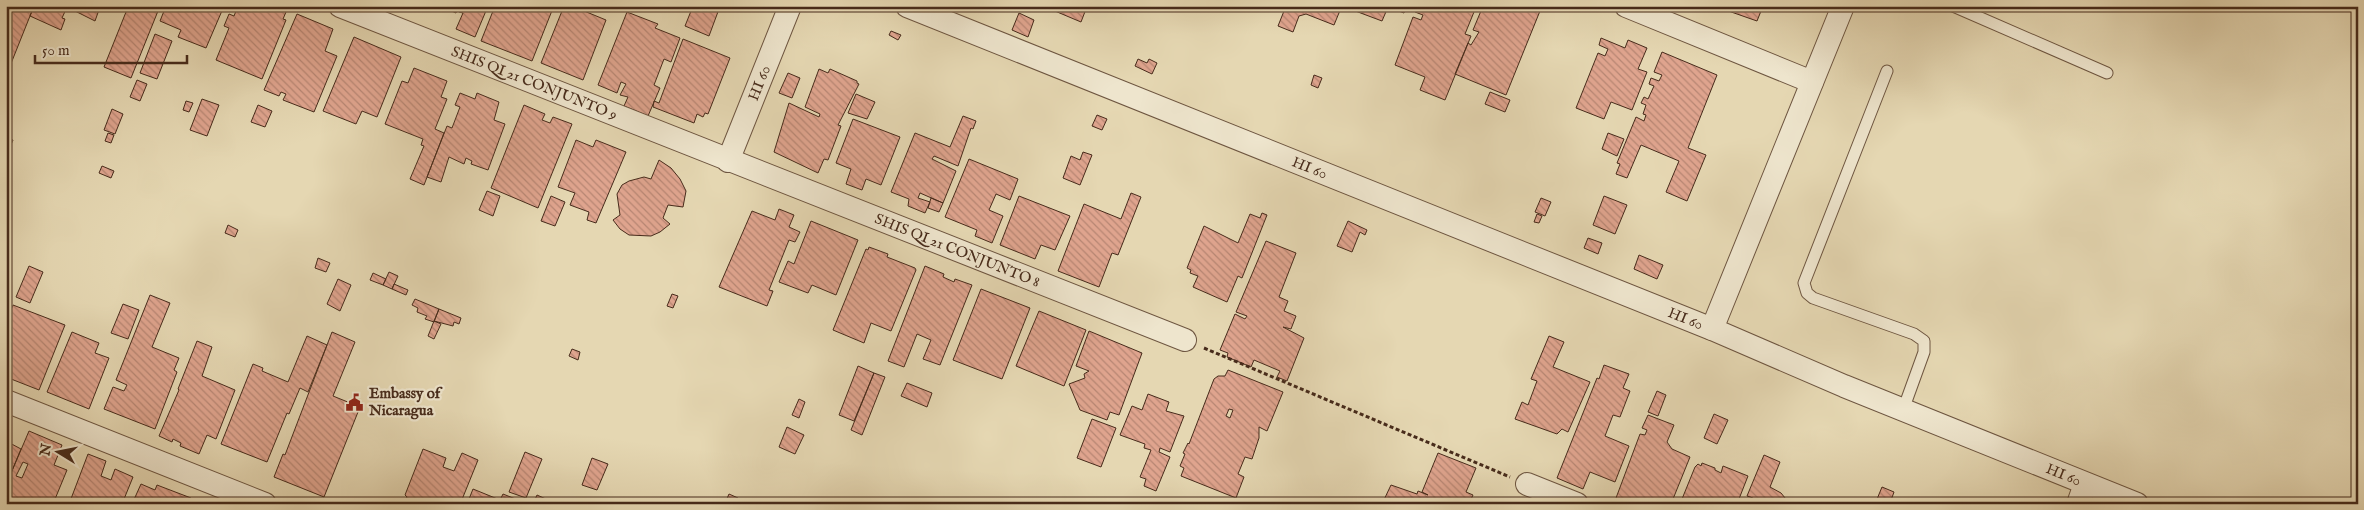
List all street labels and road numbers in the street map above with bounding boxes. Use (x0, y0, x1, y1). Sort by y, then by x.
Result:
street label: SHIS QI 21 CONJUNTO 9 (448, 42, 620, 125)
street label: HI 60 (744, 63, 775, 104)
street label: HI 60 (1289, 152, 1330, 184)
street label: SHIS QI 21 CONJUNTO 8 (872, 209, 1043, 292)
street label: HI 60 (1665, 303, 1706, 334)
street label: HI 60 (2043, 459, 2084, 491)

